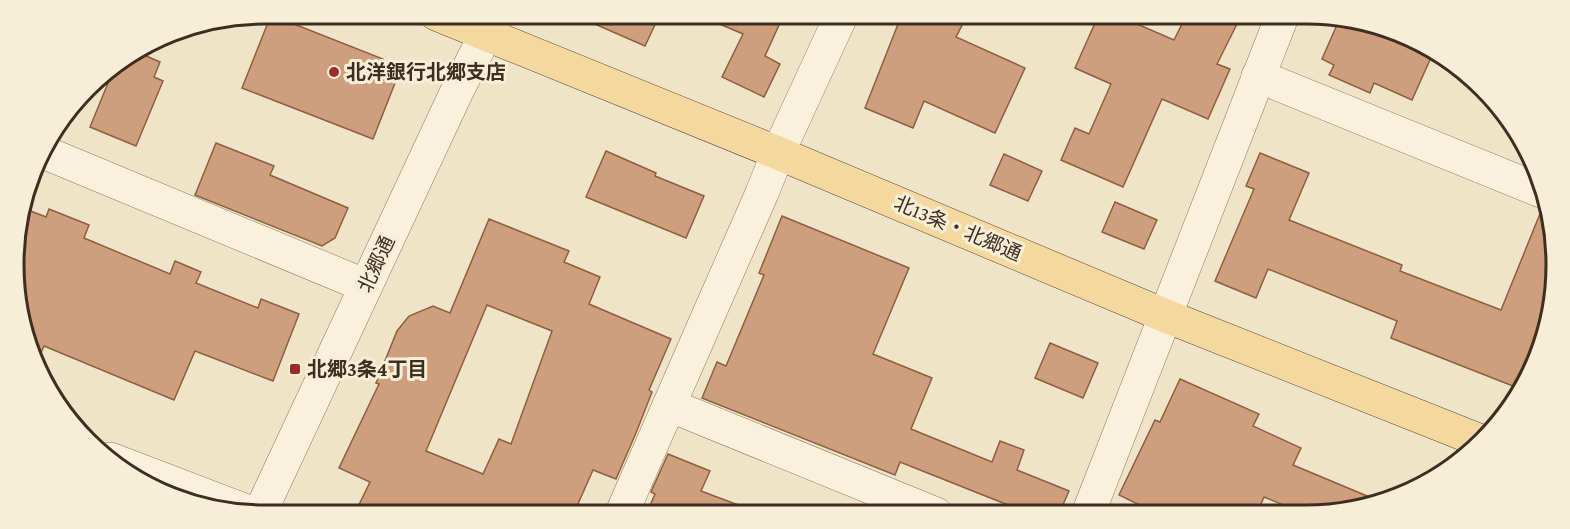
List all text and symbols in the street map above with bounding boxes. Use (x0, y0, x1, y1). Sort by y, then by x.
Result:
place label: 北洋銀行北郷支店 (346, 61, 506, 83)
marker: 北洋銀行北郷支店 (327, 65, 341, 79)
street label: 北13条・北郷通 (891, 191, 1025, 265)
street label: 北郷通 (353, 232, 399, 296)
place label: 北郷3条4丁目 (307, 358, 428, 380)
marker: 北郷3条4丁目 (288, 362, 302, 376)

